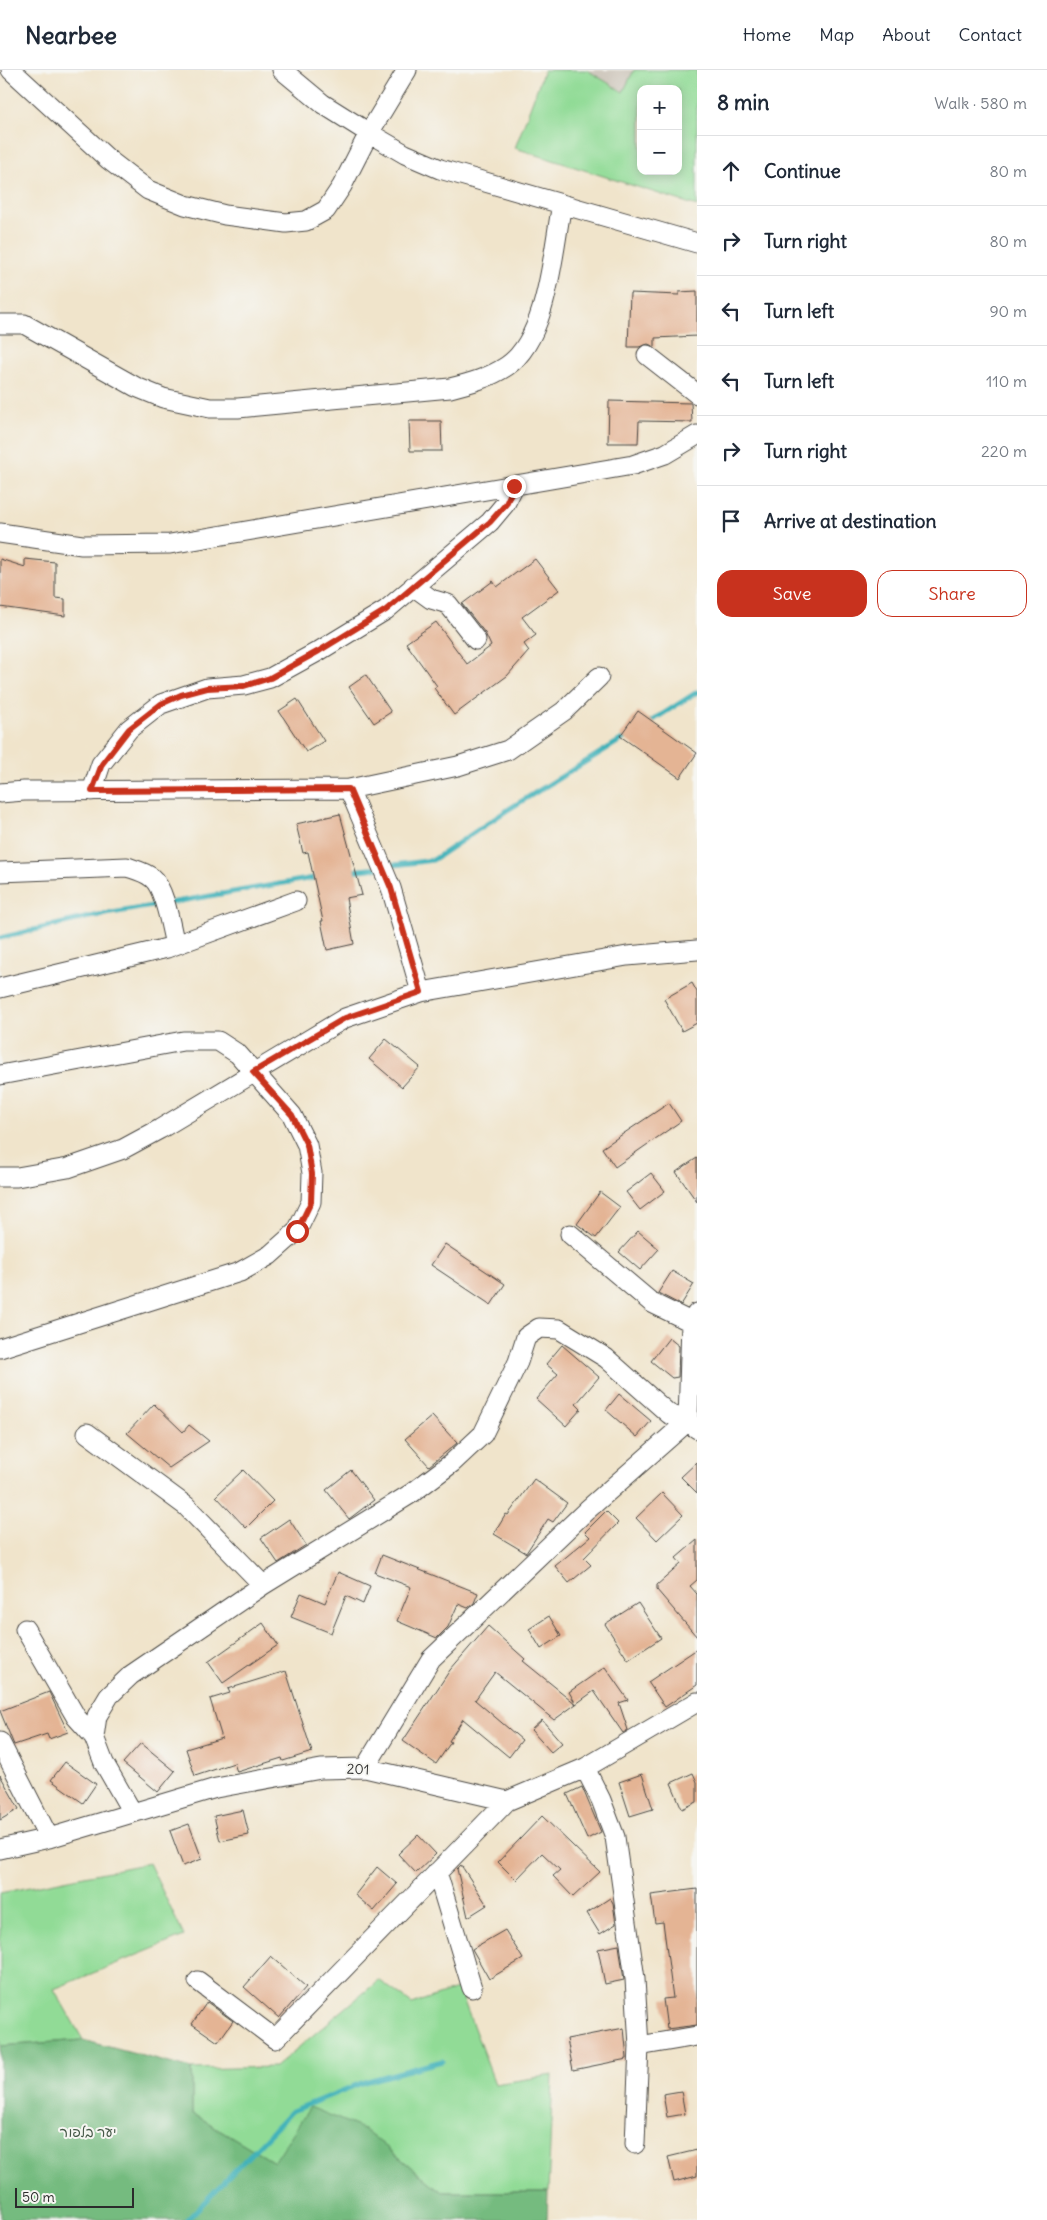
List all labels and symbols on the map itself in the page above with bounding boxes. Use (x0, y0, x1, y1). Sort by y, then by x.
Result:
route end (503, 475, 526, 498)
route start (286, 1220, 309, 1243)
street label: 201 (346, 1759, 370, 1779)
park label: יער בלפור (60, 2123, 116, 2141)
scale bar (15, 2185, 134, 2208)

